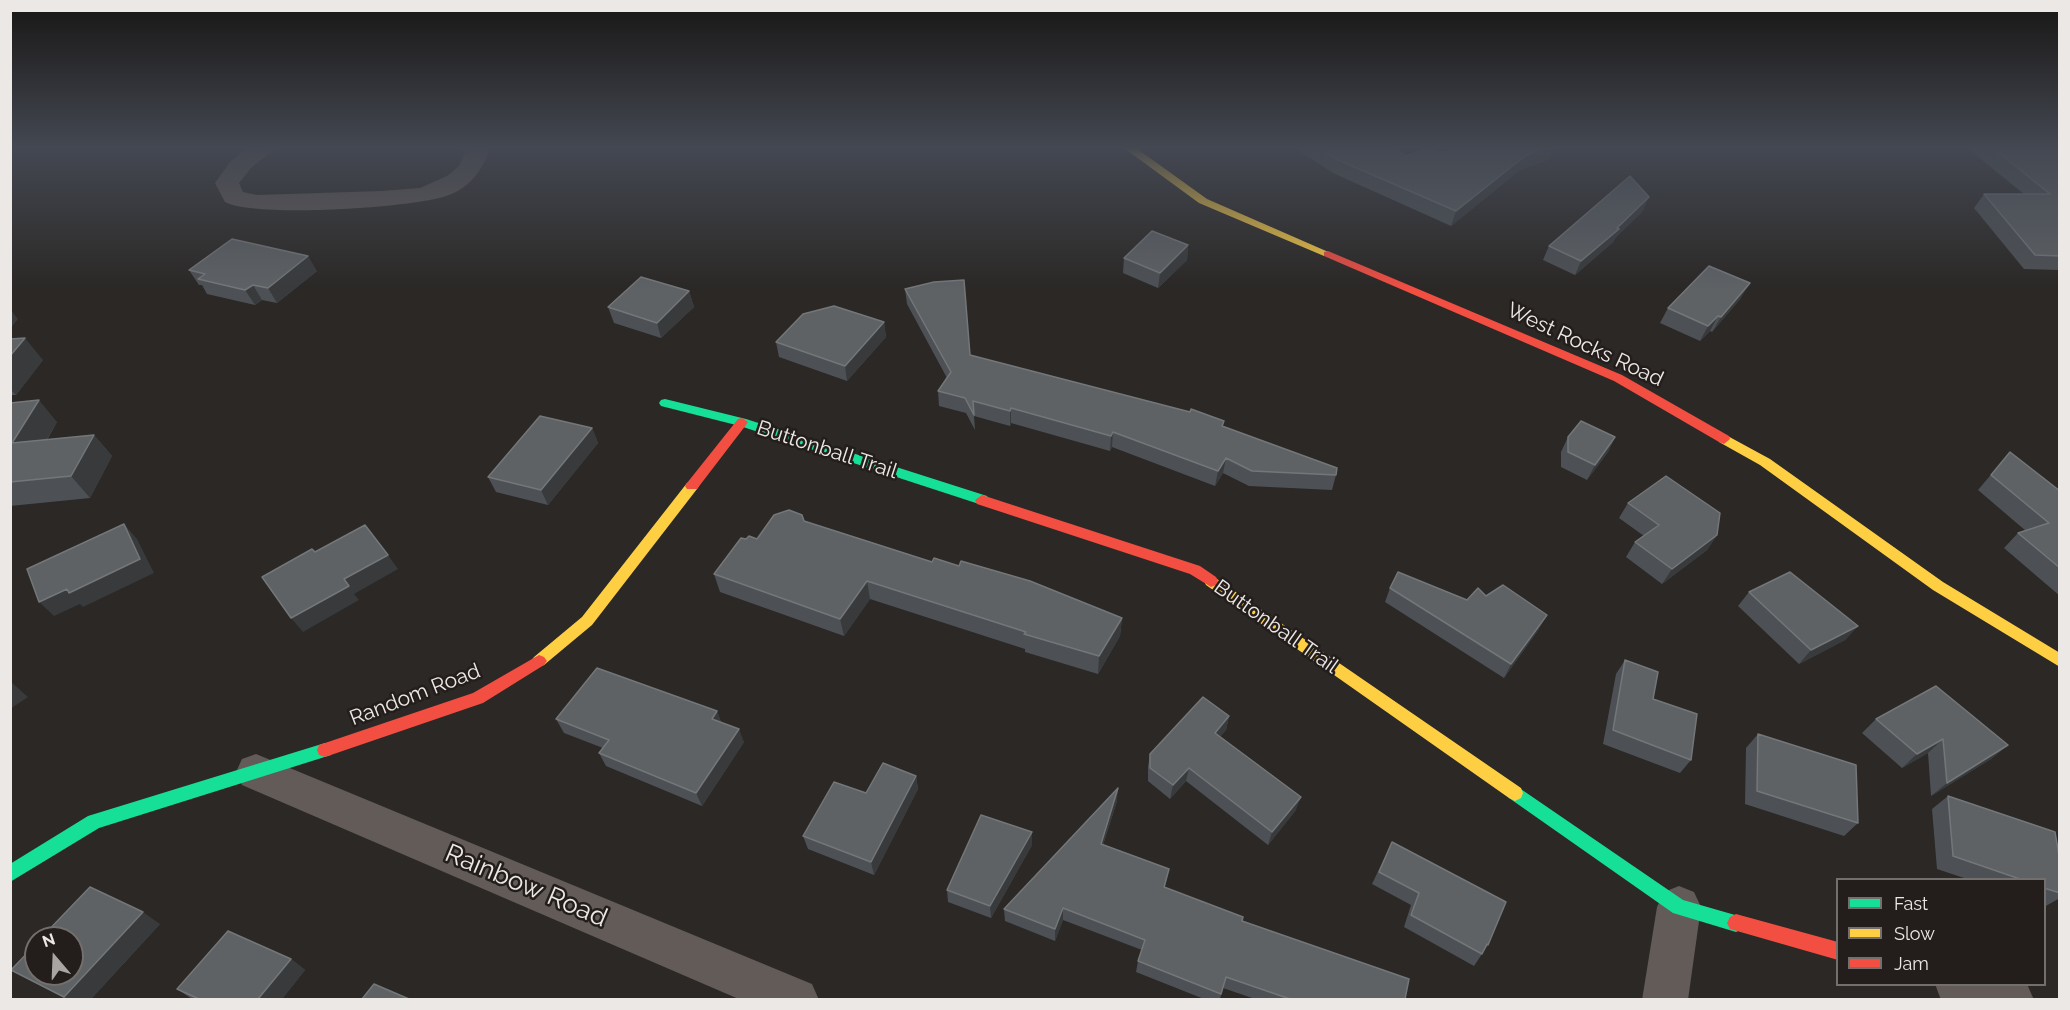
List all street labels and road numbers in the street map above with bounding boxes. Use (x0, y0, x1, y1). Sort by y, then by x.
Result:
street label: West Rocks Road (1503, 298, 1667, 392)
street label: Buttonball Trail (754, 415, 900, 485)
street label: Buttonball Trail (1209, 575, 1343, 679)
street label: Random Road (346, 659, 484, 731)
street label: Rainbow Road (440, 838, 612, 934)

